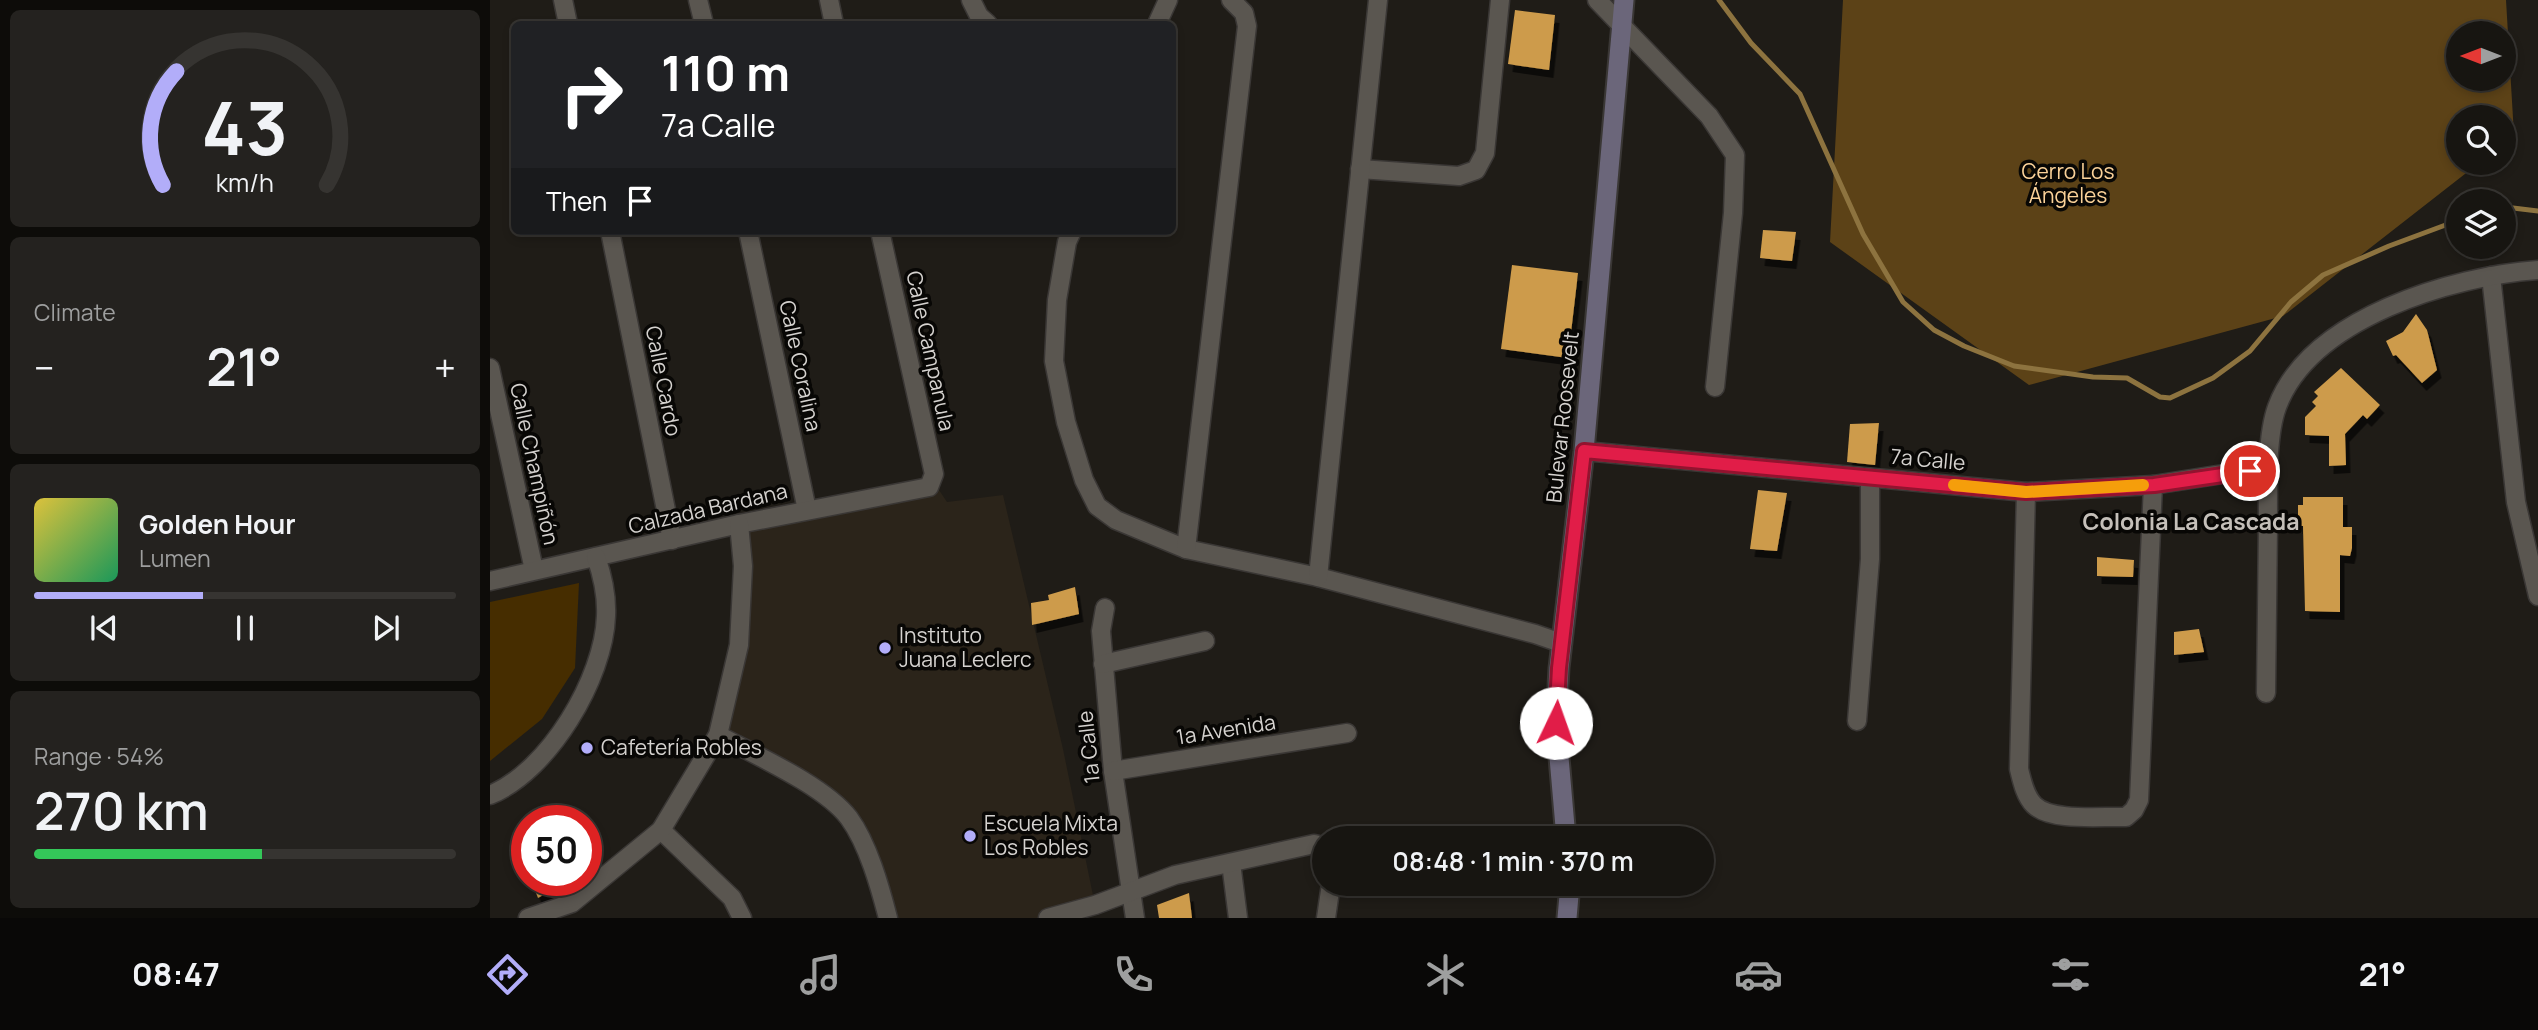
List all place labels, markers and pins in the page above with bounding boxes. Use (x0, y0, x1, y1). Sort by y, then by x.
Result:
pin (2220, 441, 2280, 501)
place label: Instituto Juana Leclerc (899, 621, 1032, 673)
marker: Instituto Juana Leclerc (877, 640, 893, 656)
place label: Cafetería Robles (601, 733, 762, 761)
marker: Cafetería Robles (579, 740, 595, 756)
place label: Escuela Mixta Los Robles (984, 809, 1118, 861)
marker: Escuela Mixta Los Robles (962, 828, 978, 844)

